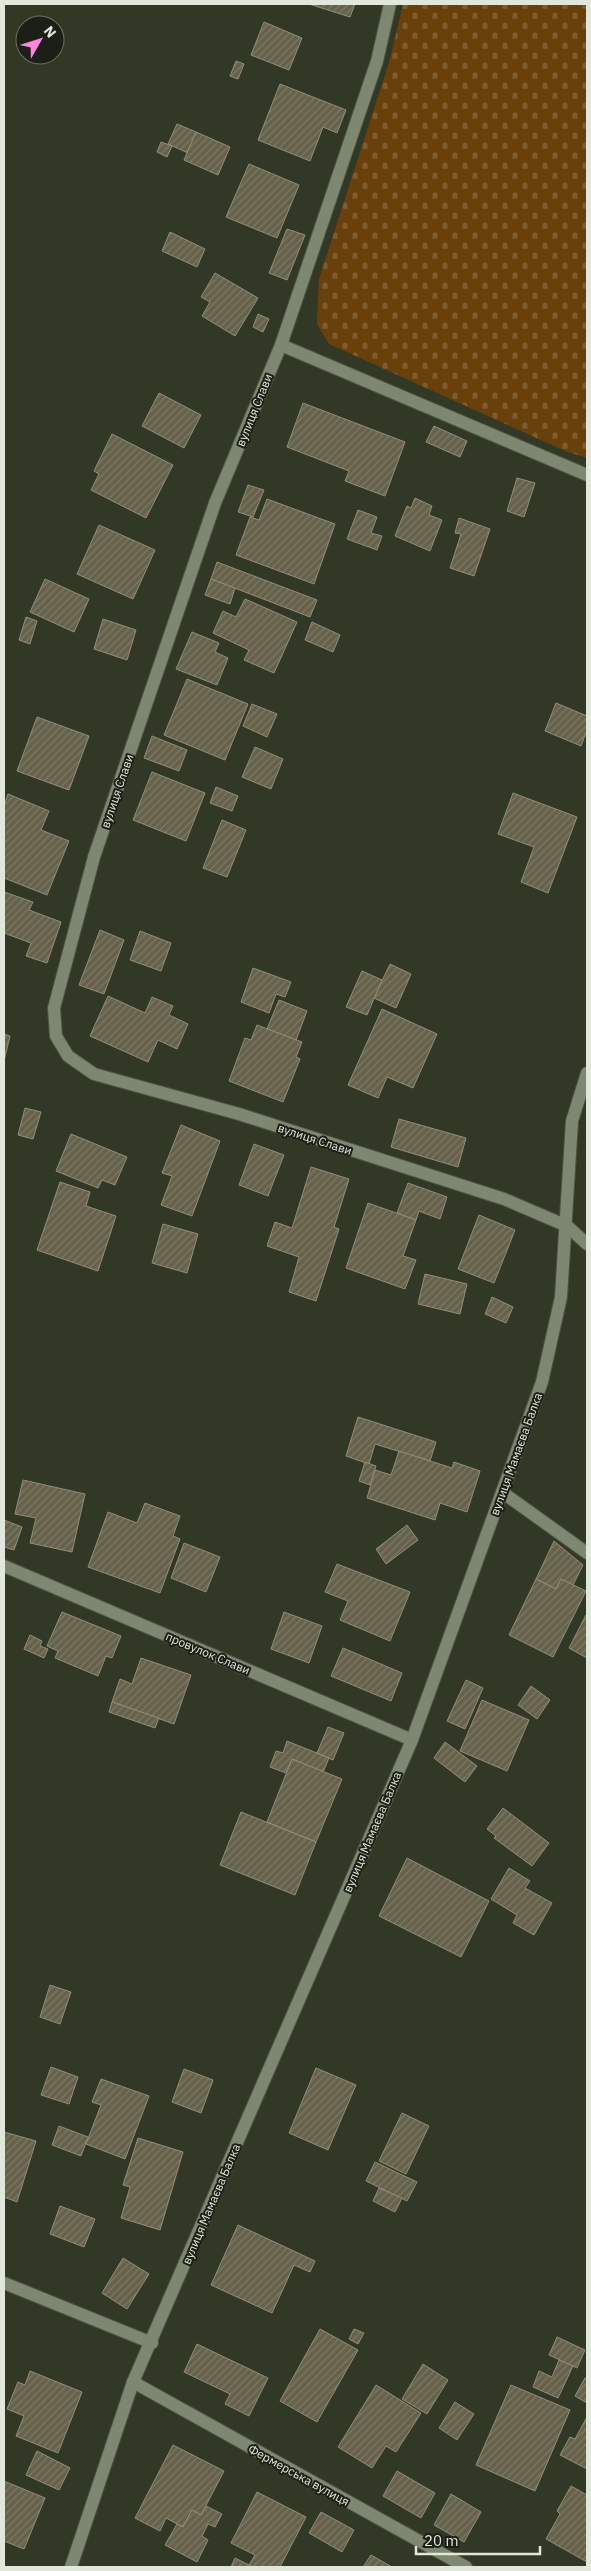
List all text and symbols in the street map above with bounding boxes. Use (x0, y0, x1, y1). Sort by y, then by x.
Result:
north arrow (15, 15, 65, 65)
text: N (40, 22, 60, 41)
street label: вулиця Слави (233, 371, 275, 449)
street label: вулиця Слави (97, 752, 137, 830)
street label: вулиця Слави (276, 1120, 354, 1158)
street label: вулиця Мамаєва Балка (487, 1390, 545, 1517)
street label: провулок Слави (164, 1628, 252, 1678)
street label: вулиця Мамаєва Балка (340, 1769, 404, 1895)
street label: вулиця Мамаєва Балка (179, 2141, 243, 2267)
street label: Фермерська вулиця (246, 2441, 352, 2509)
scale bar (416, 2524, 540, 2556)
text: 20 m (424, 2531, 459, 2550)

